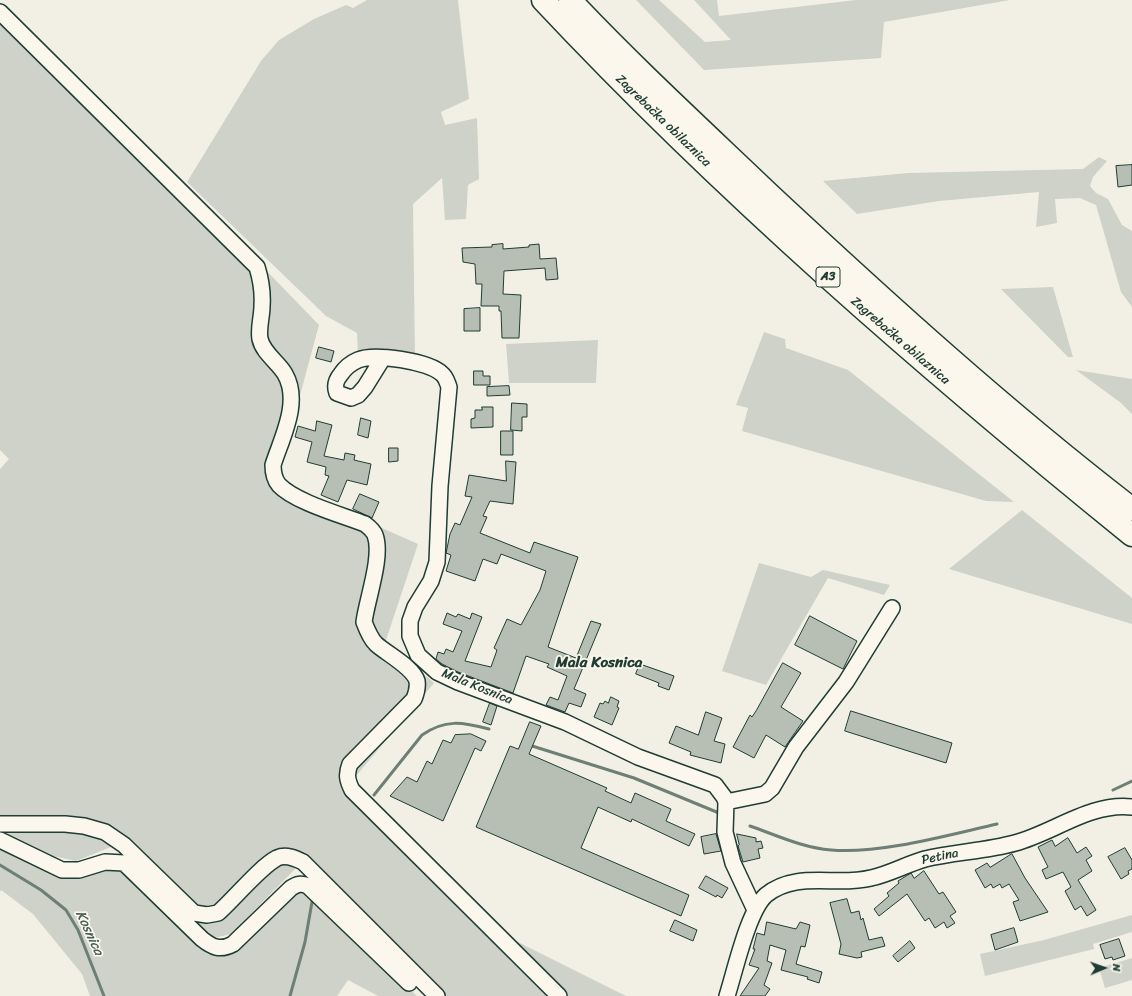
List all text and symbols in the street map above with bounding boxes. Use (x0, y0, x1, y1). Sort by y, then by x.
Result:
street label: Zagrebačka obilaznica (612, 72, 714, 170)
road number: A3 (816, 267, 840, 287)
street label: Zagrebačka obilaznica (847, 294, 953, 388)
district label: Mala Kosnica (556, 654, 642, 672)
street label: Mala Kosnica (439, 666, 515, 708)
street label: Petina (920, 845, 960, 869)
water label: Kosnica (71, 908, 107, 958)
north arrow (1084, 948, 1124, 988)
text: N (1107, 963, 1126, 972)

